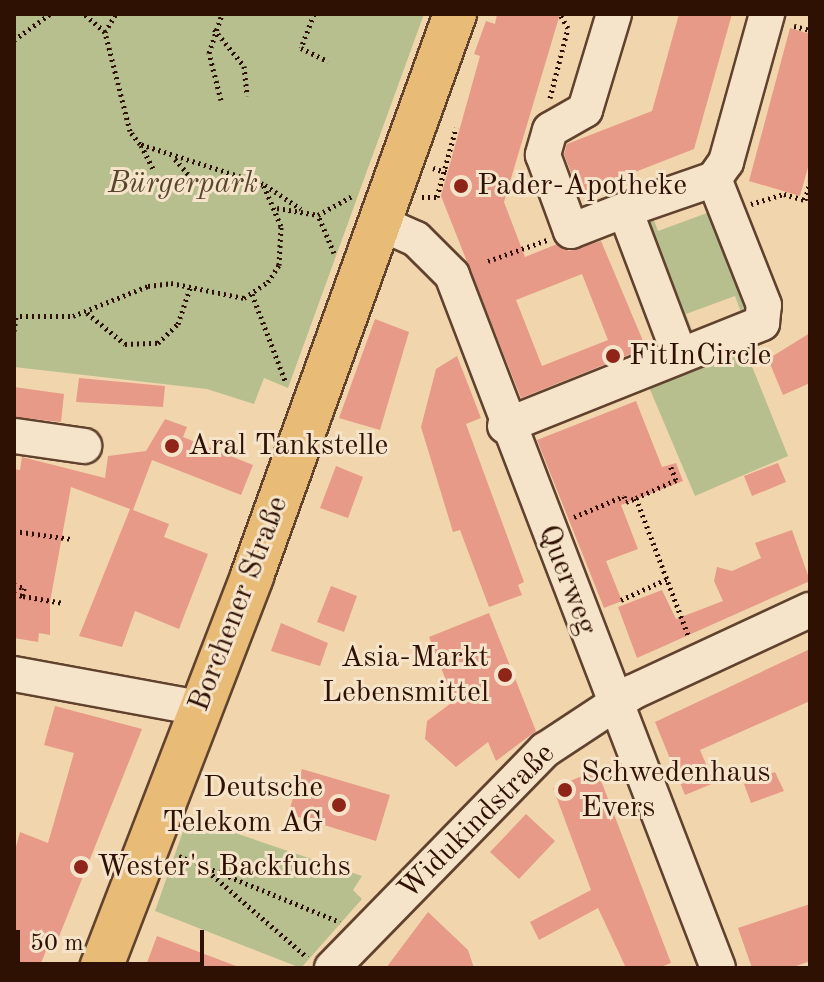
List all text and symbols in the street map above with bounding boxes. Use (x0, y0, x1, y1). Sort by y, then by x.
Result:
park label: Bürgerpark (108, 166, 258, 202)
place label: Pader-Apotheke (477, 168, 687, 204)
marker: Pader-Apotheke (452, 177, 470, 195)
place label: FitInCircle (629, 338, 771, 374)
marker: FitInCircle (604, 347, 622, 365)
place label: Aral Tankstelle (188, 428, 388, 464)
marker: Aral Tankstelle (163, 437, 181, 455)
street label: Borchener Straße (181, 491, 297, 717)
street label: Querweg (530, 520, 604, 640)
place label: Asia-Markt Lebensmittel (322, 640, 489, 710)
marker: Asia-Markt Lebensmittel (496, 666, 514, 684)
street label: Widukindstraße (391, 736, 563, 908)
place label: Schwedenhaus Evers (581, 755, 770, 826)
place label: Deutsche Telekom AG (162, 770, 323, 840)
marker: Schwedenhaus Evers (556, 781, 574, 799)
marker: Deutsche Telekom AG (330, 796, 348, 814)
place label: Wester's Backfuchs (97, 849, 351, 885)
marker: Wester's Backfuchs (72, 858, 90, 876)
scale bar (20, 914, 208, 964)
text: 50 m (30, 932, 84, 956)

